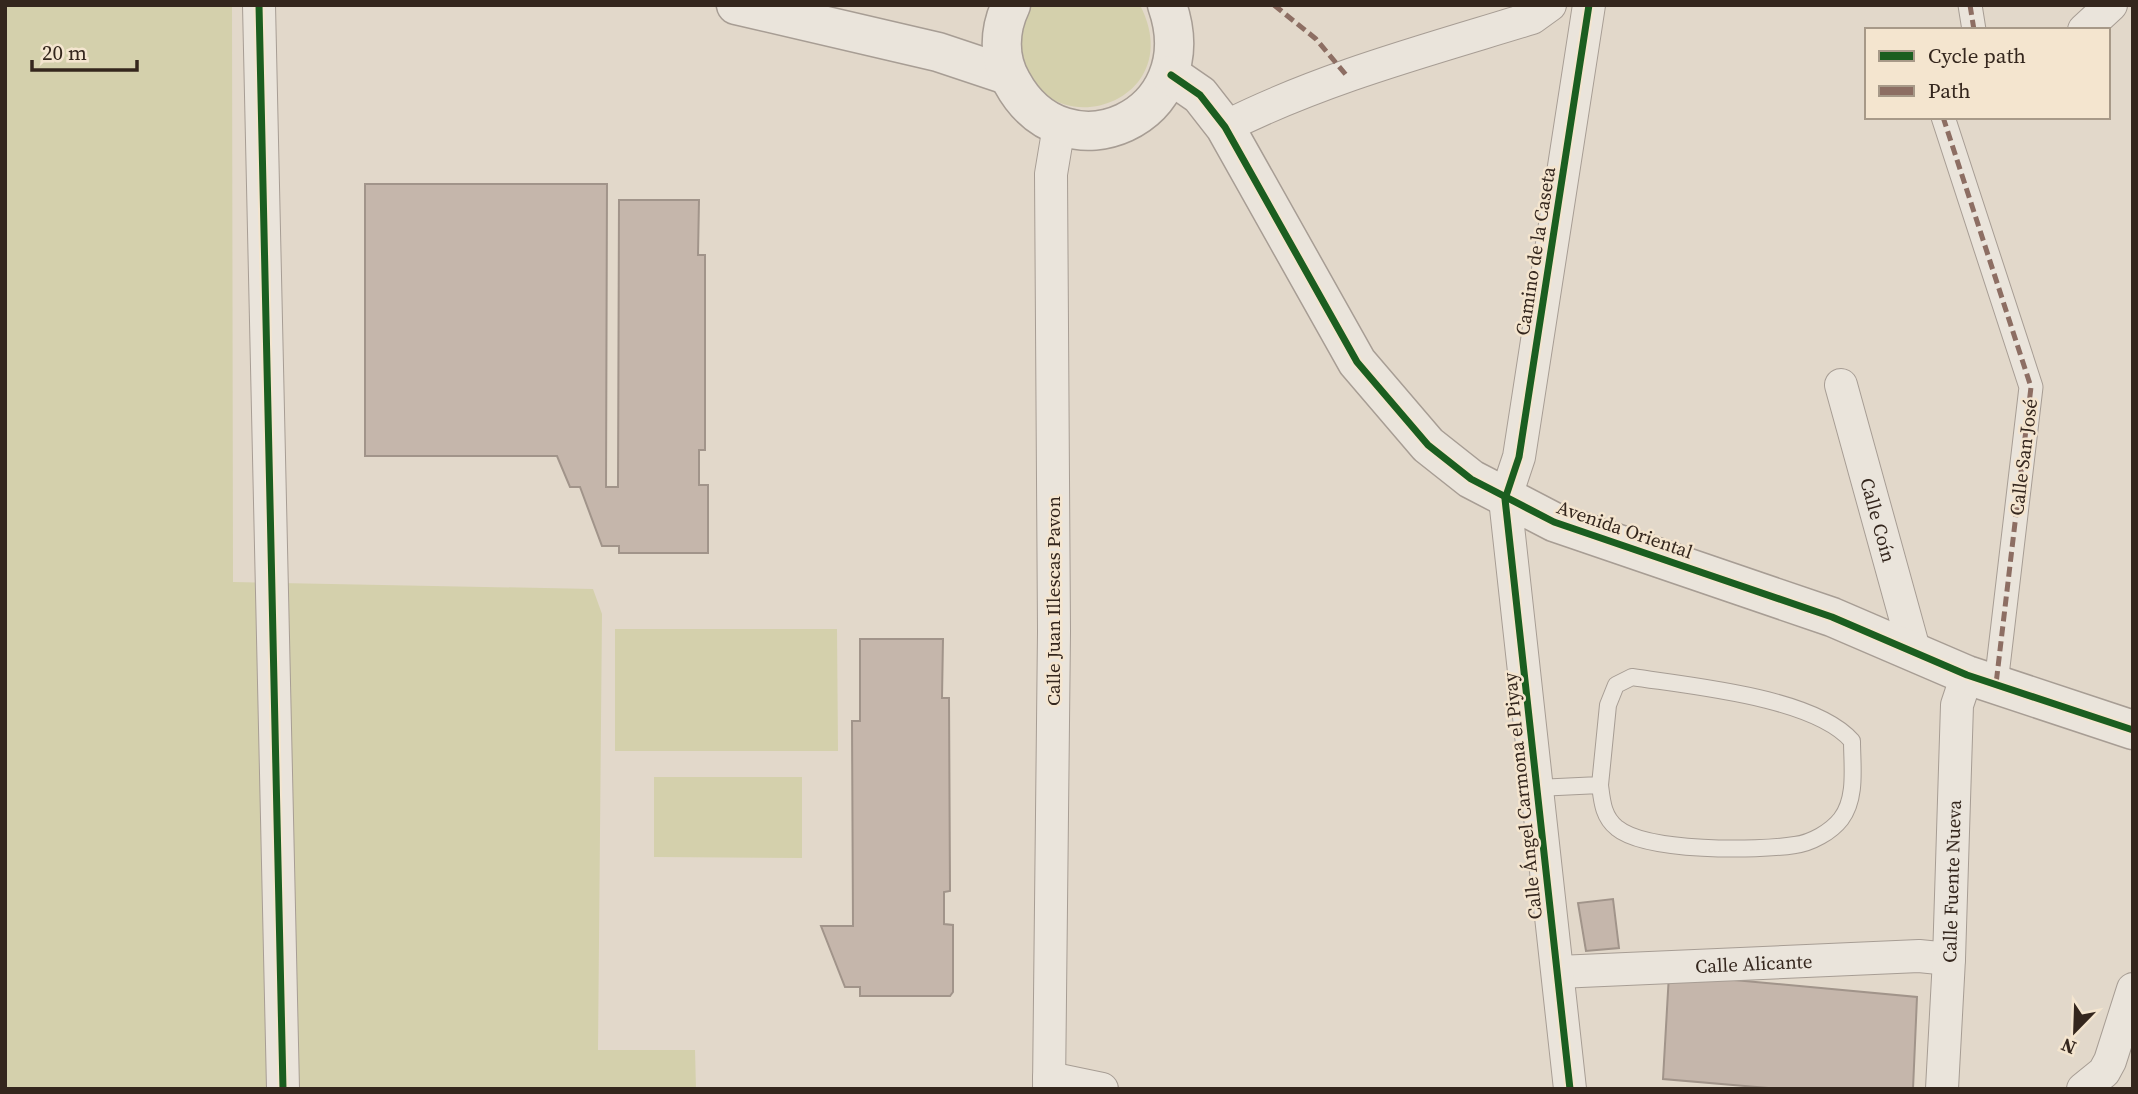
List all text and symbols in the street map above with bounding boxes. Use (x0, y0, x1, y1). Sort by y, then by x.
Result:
scale bar (32, 28, 136, 72)
legend (1865, 28, 2110, 119)
text: 20 m (42, 38, 87, 67)
text: Cycle path (1928, 41, 2026, 70)
text: Path (1928, 76, 1971, 105)
street label: Camino de la Caseta (1509, 164, 1561, 337)
street label: Calle San José (2003, 397, 2043, 517)
street label: Calle Coín (1854, 475, 1902, 565)
street label: Avenida Oriental (1554, 494, 1697, 565)
street label: Calle Juan Illescas Pavon (1040, 496, 1066, 706)
street label: Calle Ángel Carmona el Piyay (1496, 671, 1548, 921)
street label: Calle Fuente Nueva (1936, 799, 1967, 963)
street label: Calle Alicante (1695, 948, 1813, 979)
north arrow (2040, 996, 2110, 1066)
text: N (2057, 1032, 2080, 1061)

